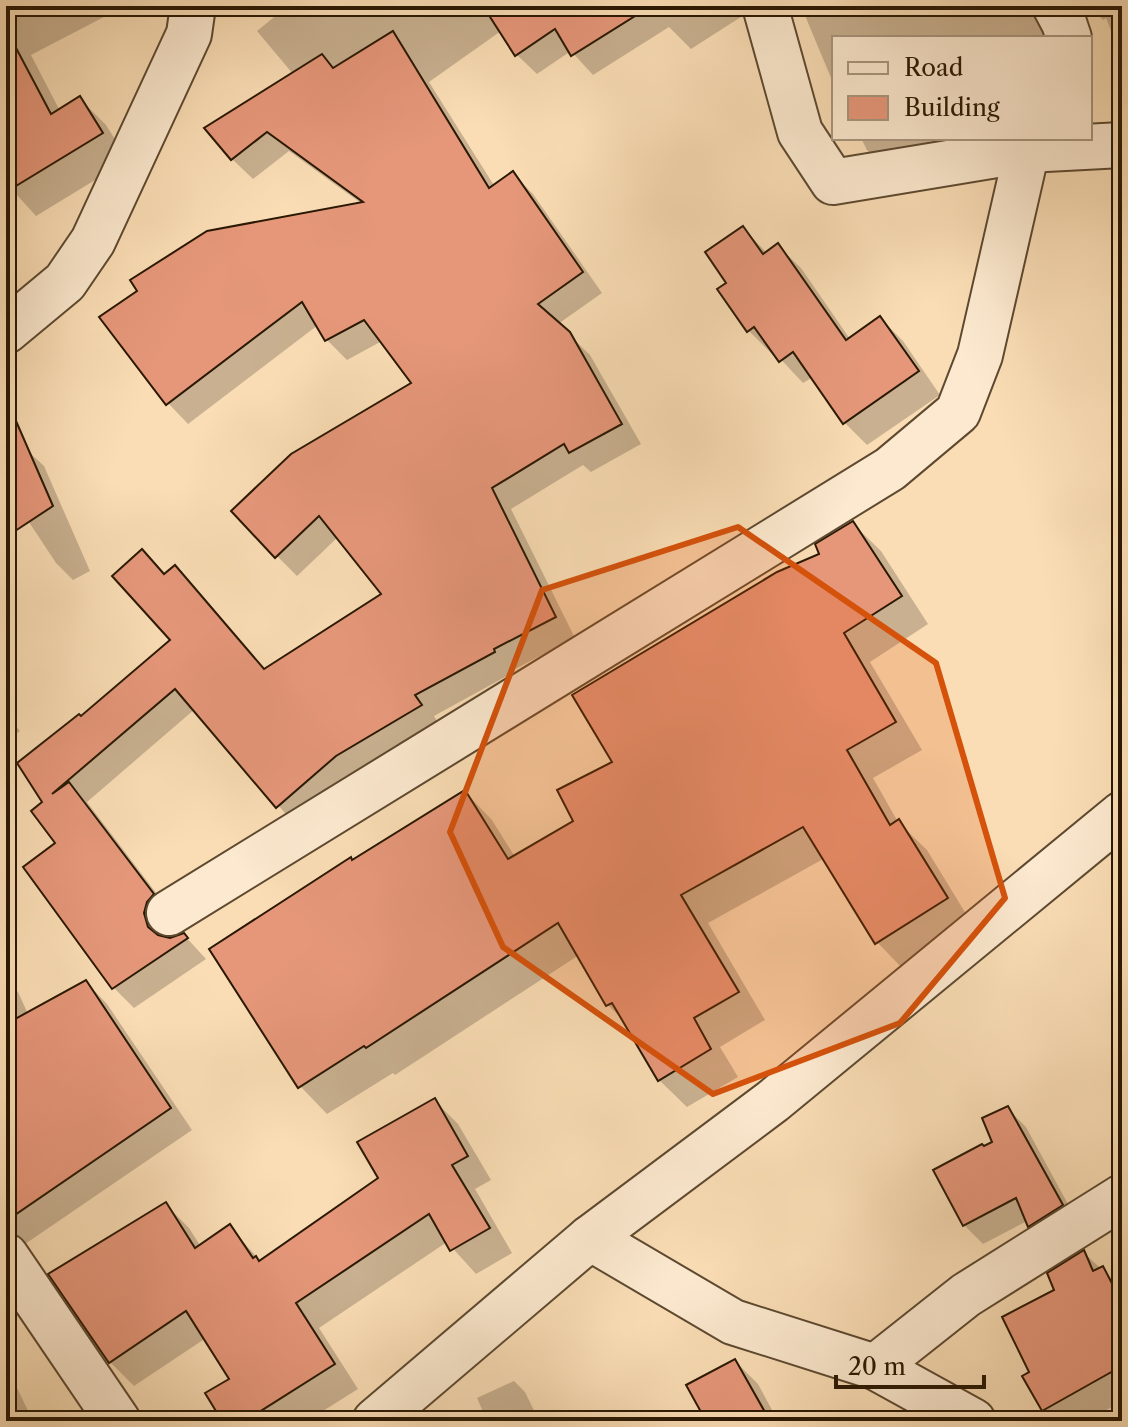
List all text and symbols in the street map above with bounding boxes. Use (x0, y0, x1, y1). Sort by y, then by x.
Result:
legend (832, 36, 1092, 140)
text: Road (904, 53, 964, 82)
text: Building (904, 93, 1000, 122)
scale bar (836, 1339, 984, 1389)
text: 20 m (848, 1352, 906, 1381)

